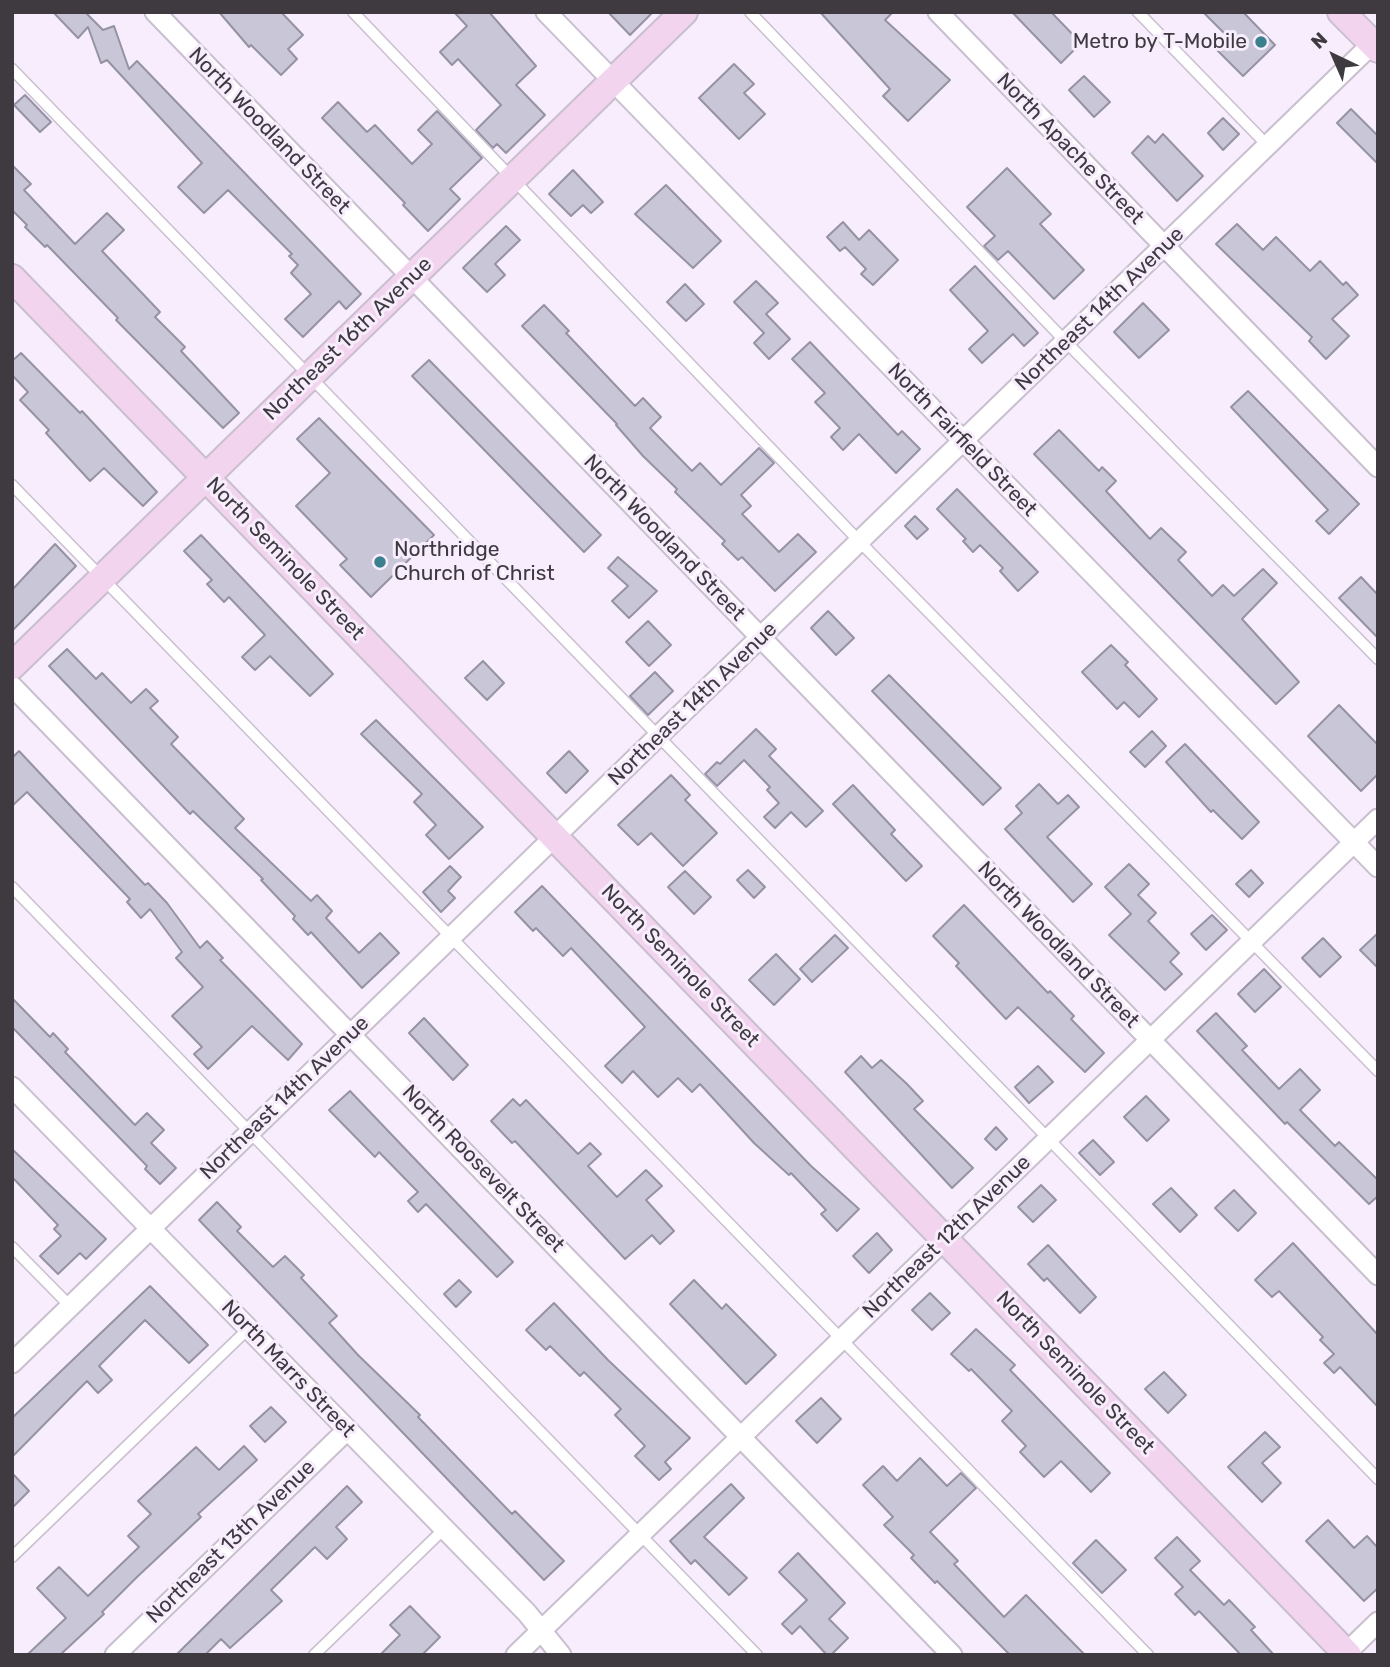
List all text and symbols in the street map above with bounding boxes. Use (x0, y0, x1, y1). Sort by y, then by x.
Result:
north arrow (1299, 21, 1369, 91)
text: N (1306, 28, 1332, 54)
place label: Metro by T-Mobile (1073, 29, 1247, 55)
marker: Metro by T-Mobile (1253, 34, 1269, 50)
street label: North Woodland Street (183, 43, 355, 219)
street label: North Apache Street (991, 68, 1149, 230)
street label: Northeast 14th Avenue (1010, 222, 1190, 396)
street label: Northeast 16th Avenue (259, 252, 437, 426)
street label: North Fairfield Street (882, 358, 1042, 522)
street label: North Woodland Street (578, 450, 750, 626)
street label: North Seminole Street (201, 472, 369, 646)
place label: Northridge Church of Christ (394, 537, 555, 587)
marker: Northridge Church of Christ (372, 554, 388, 570)
street label: Northeast 14th Avenue (603, 617, 783, 791)
street label: North Woodland Street (972, 857, 1144, 1033)
street label: North Seminole Street (596, 879, 764, 1053)
street label: Northeast 14th Avenue (195, 1011, 375, 1185)
street label: North Roosevelt Street (397, 1080, 569, 1258)
street label: Northeast 12th Avenue (858, 1150, 1036, 1324)
street label: North Seminole Street (991, 1286, 1159, 1460)
street label: North Marrs Street (216, 1295, 360, 1443)
street label: Northeast 13th Avenue (142, 1455, 320, 1629)

